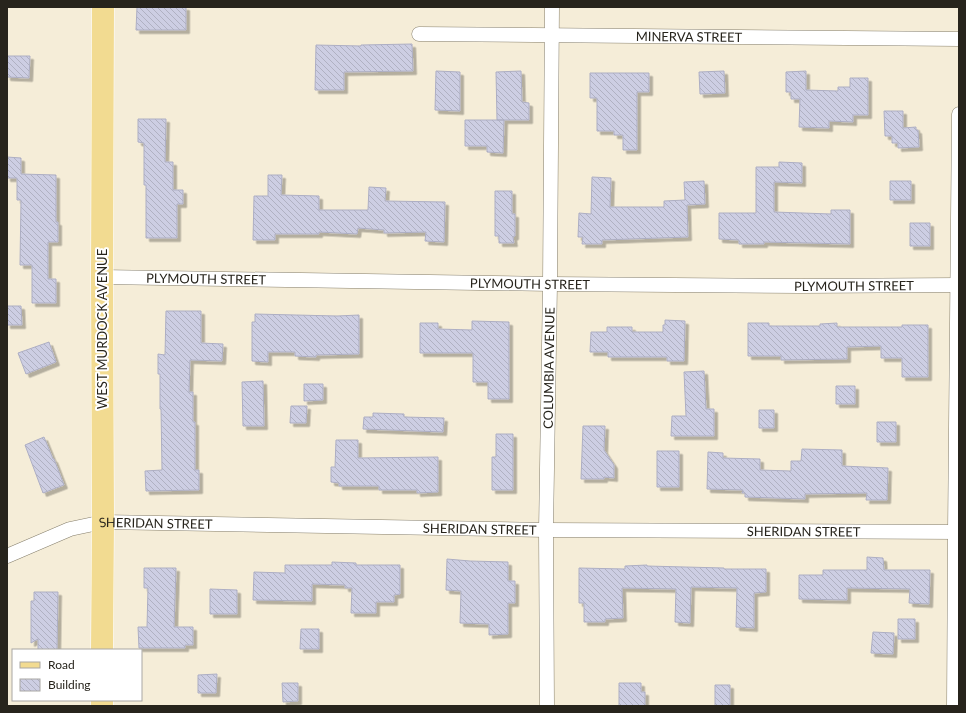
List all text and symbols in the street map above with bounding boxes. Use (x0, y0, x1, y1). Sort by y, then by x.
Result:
street label: MINERVA STREET (636, 28, 743, 45)
street label: WEST MURDOCK AVENUE (94, 249, 110, 409)
street label: PLYMOUTH STREET (146, 270, 266, 288)
street label: PLYMOUTH STREET (470, 275, 590, 292)
street label: PLYMOUTH STREET (794, 277, 914, 294)
street label: COLUMBIA AVENUE (540, 307, 558, 429)
street label: SHERIDAN STREET (97, 514, 213, 532)
street label: SHERIDAN STREET (423, 520, 537, 538)
street label: SHERIDAN STREET (747, 523, 861, 540)
legend (12, 649, 142, 701)
text: Road (48, 657, 75, 672)
text: Building (48, 677, 91, 692)

